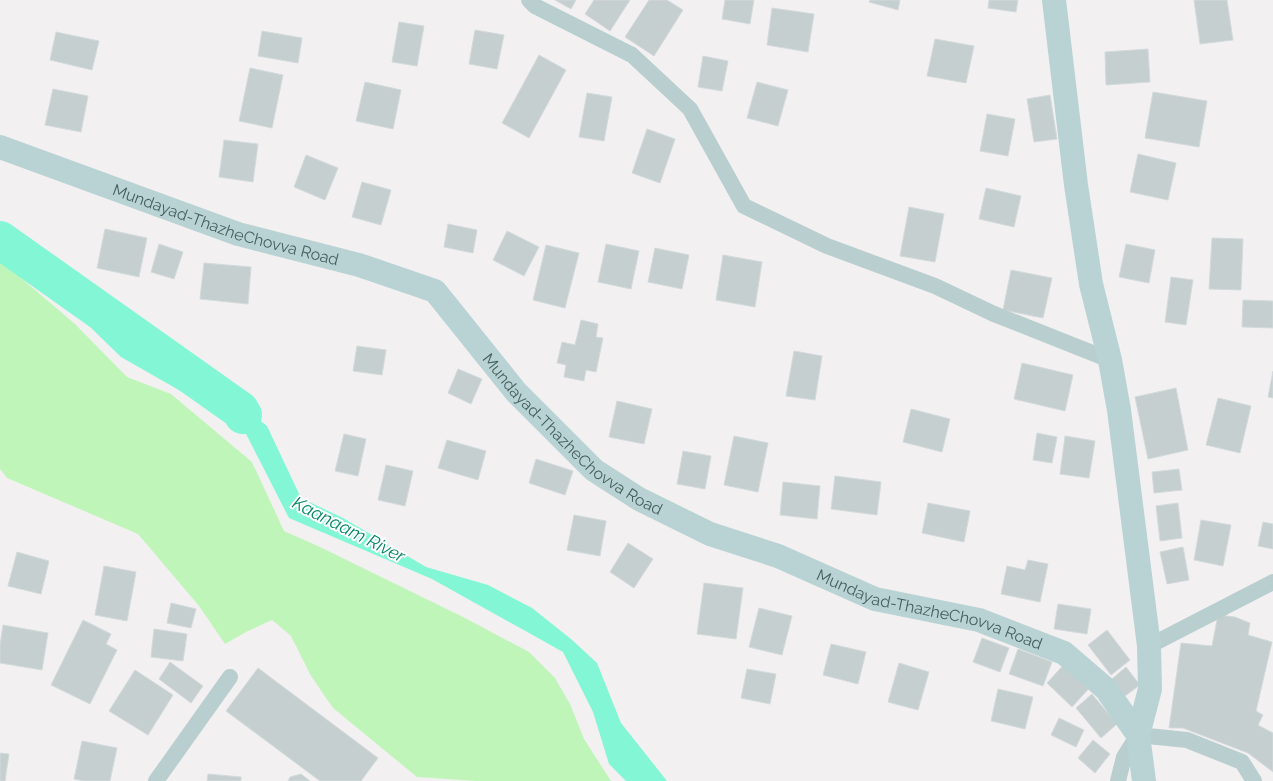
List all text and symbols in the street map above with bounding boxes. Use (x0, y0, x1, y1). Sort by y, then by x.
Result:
street label: Mundayad-ThazheChovva Road (110, 180, 341, 269)
street label: Mundayad-ThazheChovva Road (479, 349, 666, 519)
water label: Kaanaam River (289, 492, 409, 567)
street label: Mundayad-ThazheChovva Road (814, 565, 1045, 653)

